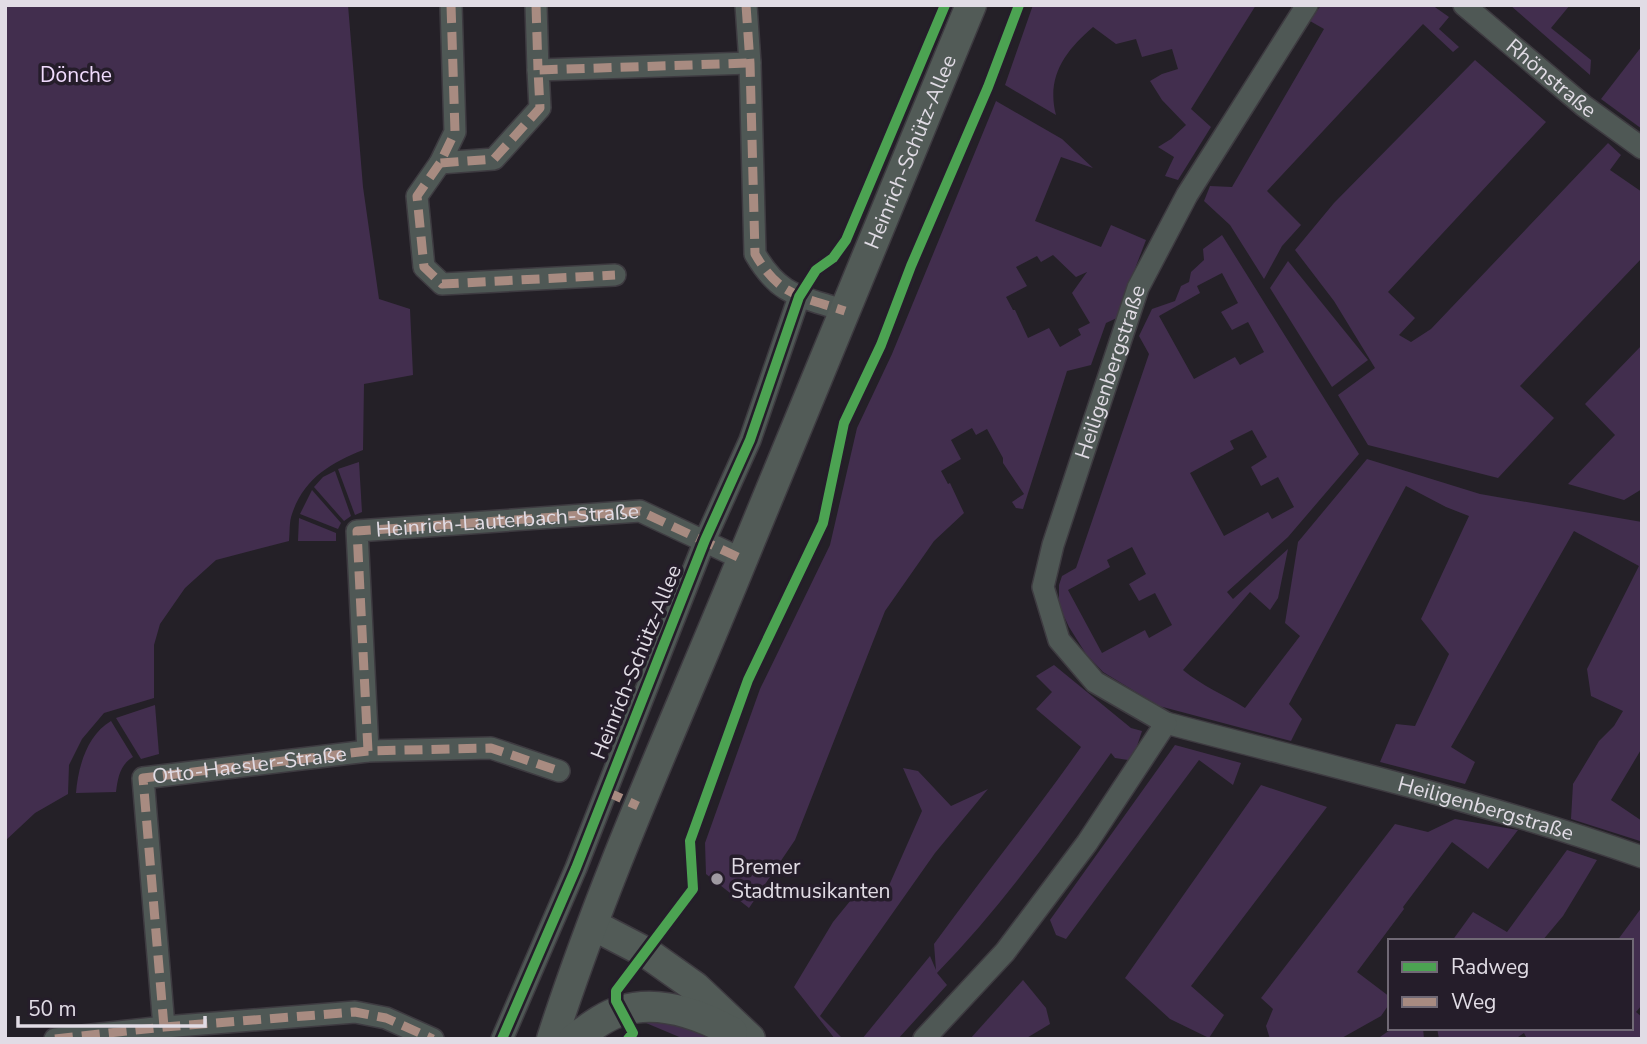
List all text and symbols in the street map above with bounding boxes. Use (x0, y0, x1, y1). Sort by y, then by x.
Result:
street label: Rhönstraße (1500, 32, 1602, 124)
street label: Heinrich-Schütz-Allee (858, 50, 963, 253)
park label: Dönche (40, 61, 112, 89)
street label: Heiligenbergstraße (1068, 281, 1152, 463)
street label: Heinrich-Lauterbach-Straße (375, 497, 640, 544)
street label: Heinrich-Schütz-Allee (584, 561, 688, 763)
street label: Otto-Haesler-Straße (151, 740, 348, 791)
street label: Heiligenbergstraße (1395, 770, 1577, 847)
place label: Bremer Stadtmusikanten (731, 853, 890, 905)
marker: Bremer Stadtmusikanten (709, 871, 725, 887)
legend (1388, 939, 1633, 1030)
text: Radweg (1451, 953, 1529, 981)
scale bar (18, 984, 205, 1028)
text: Weg (1451, 988, 1496, 1016)
text: 50 m (28, 995, 77, 1023)

